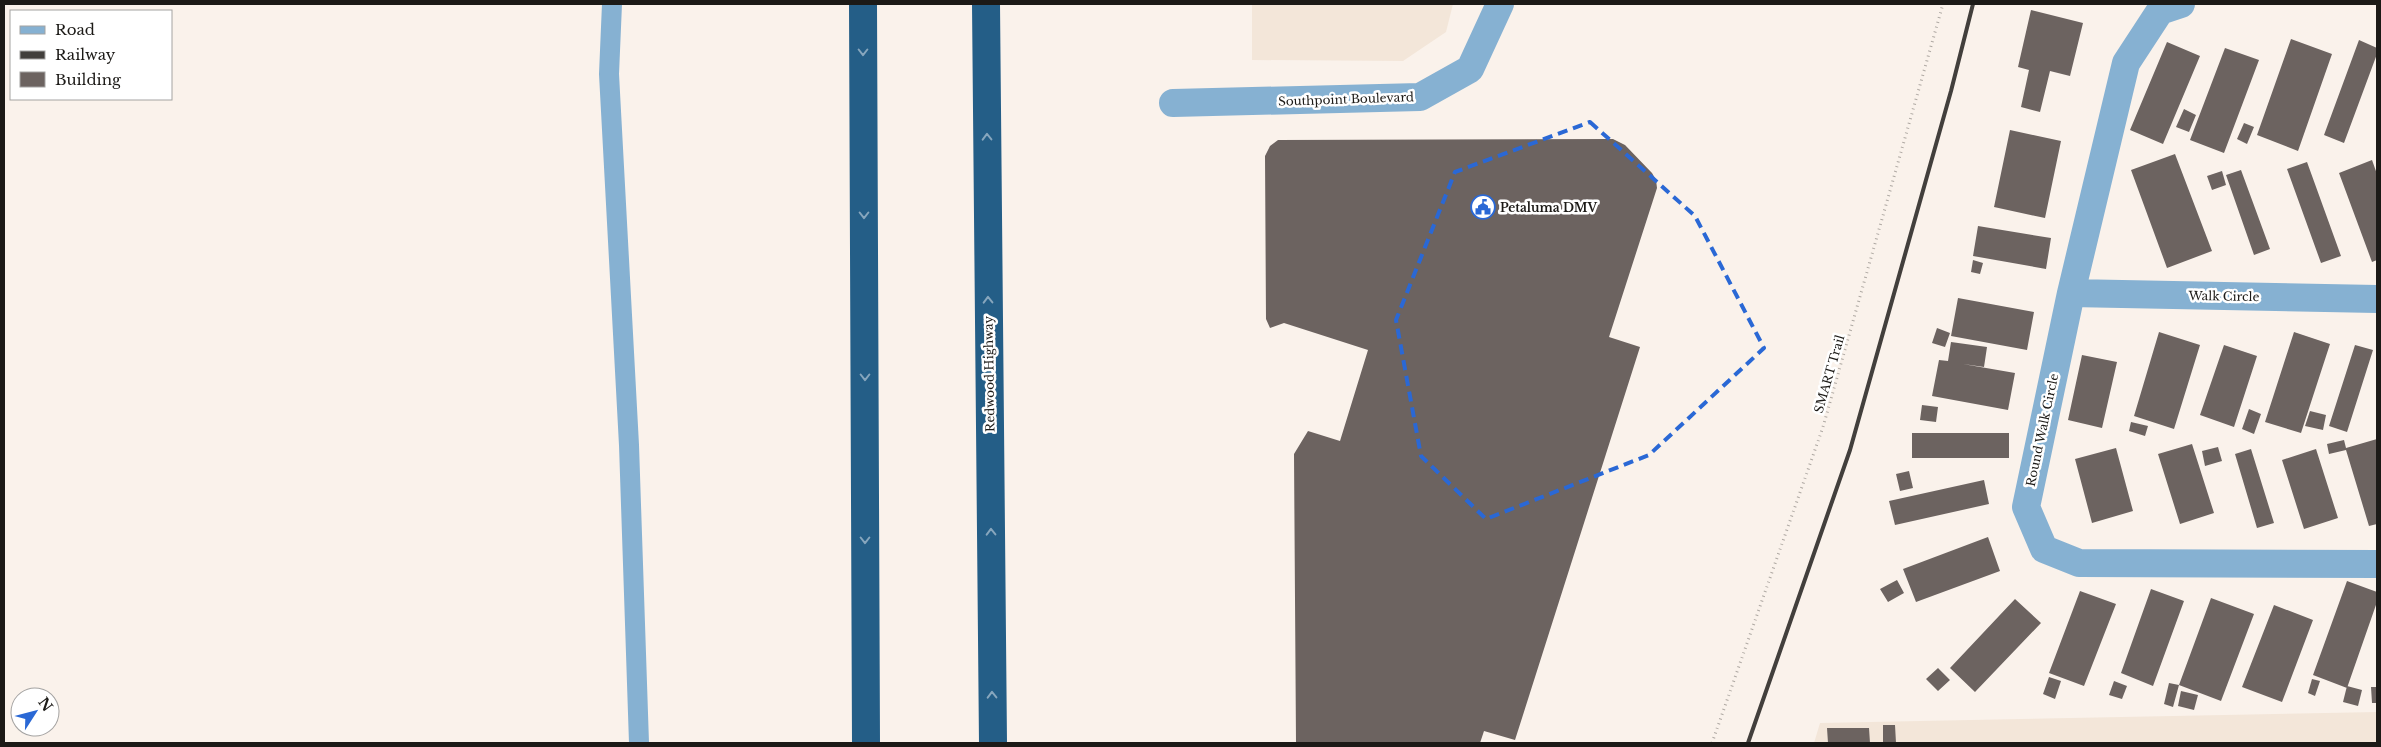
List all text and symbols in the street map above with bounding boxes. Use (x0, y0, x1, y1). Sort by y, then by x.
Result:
legend (10, 10, 172, 100)
text: Road (55, 20, 95, 39)
text: Railway (55, 45, 116, 64)
one-way arrow (858, 49, 868, 57)
text: Building (55, 70, 122, 89)
street label: Southpoint Boulevard (1278, 89, 1414, 109)
one-way arrow (982, 133, 992, 140)
public building icon: Petaluma DMV (1470, 194, 1496, 220)
place label: Petaluma DMV (1500, 200, 1598, 215)
one-way arrow (859, 212, 869, 219)
street label: Walk Circle (2187, 288, 2260, 304)
one-way arrow (983, 295, 994, 303)
street label: Redwood Highway (980, 315, 998, 432)
street label: SMART Trail (1811, 333, 1847, 415)
street label: Round Walk Circle (2023, 372, 2061, 488)
one-way arrow (860, 374, 870, 382)
one-way arrow (986, 528, 996, 536)
one-way arrow (860, 536, 870, 544)
north arrow (10, 687, 60, 737)
one-way arrow (987, 690, 998, 698)
text: N (34, 694, 57, 715)

